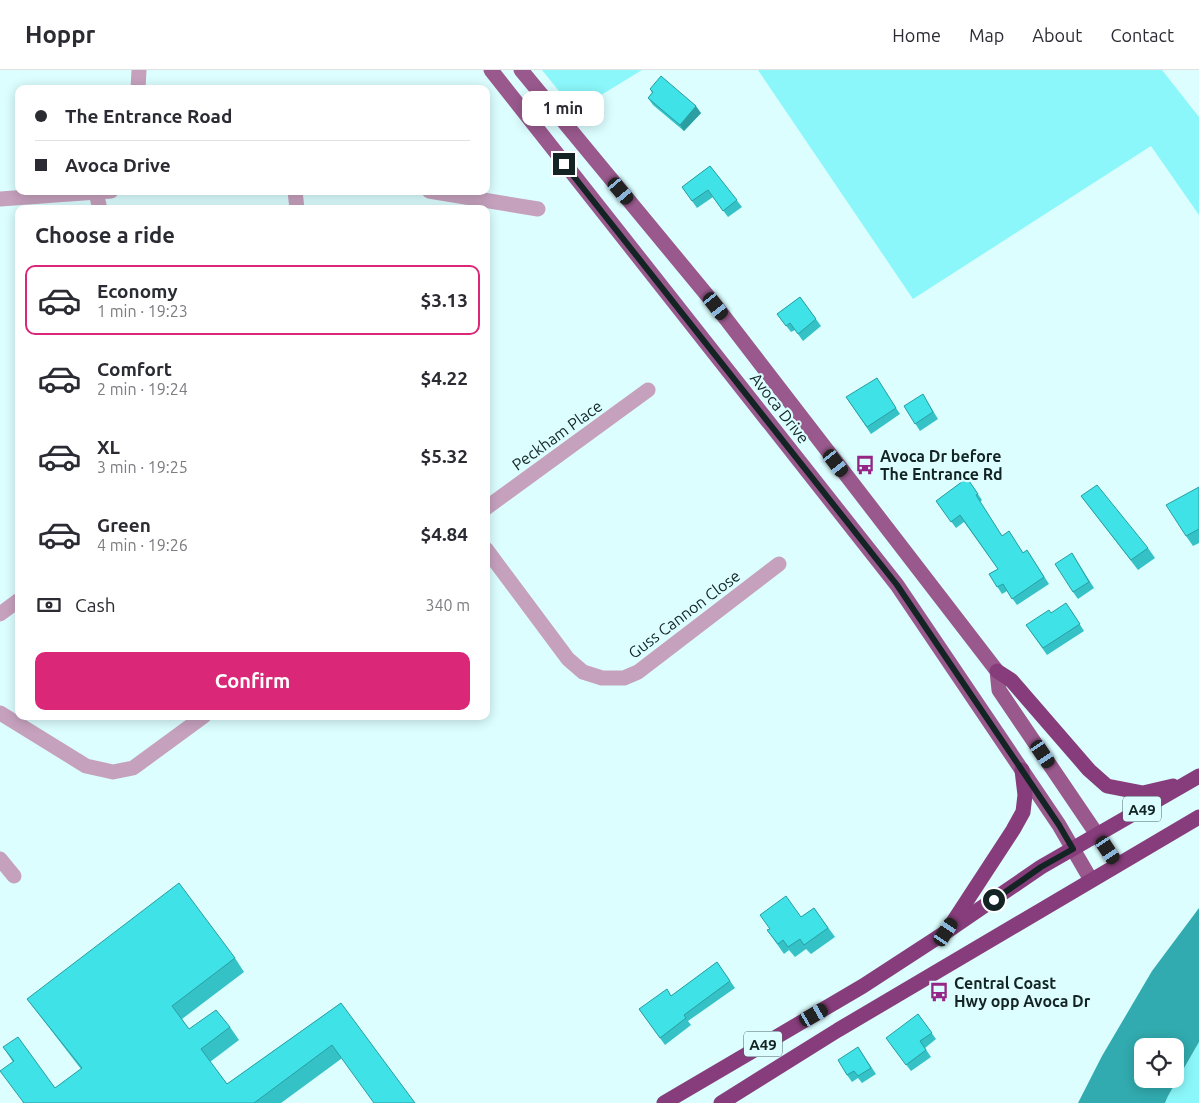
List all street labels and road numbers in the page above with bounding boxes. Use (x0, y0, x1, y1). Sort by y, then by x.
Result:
street label: Avoca Drive (747, 369, 813, 447)
street label: Peckham Place (509, 396, 605, 474)
street label: Guss Cannon Close (625, 566, 743, 662)
road number: A49 (1123, 796, 1161, 822)
road number: A49 (744, 1032, 782, 1056)

